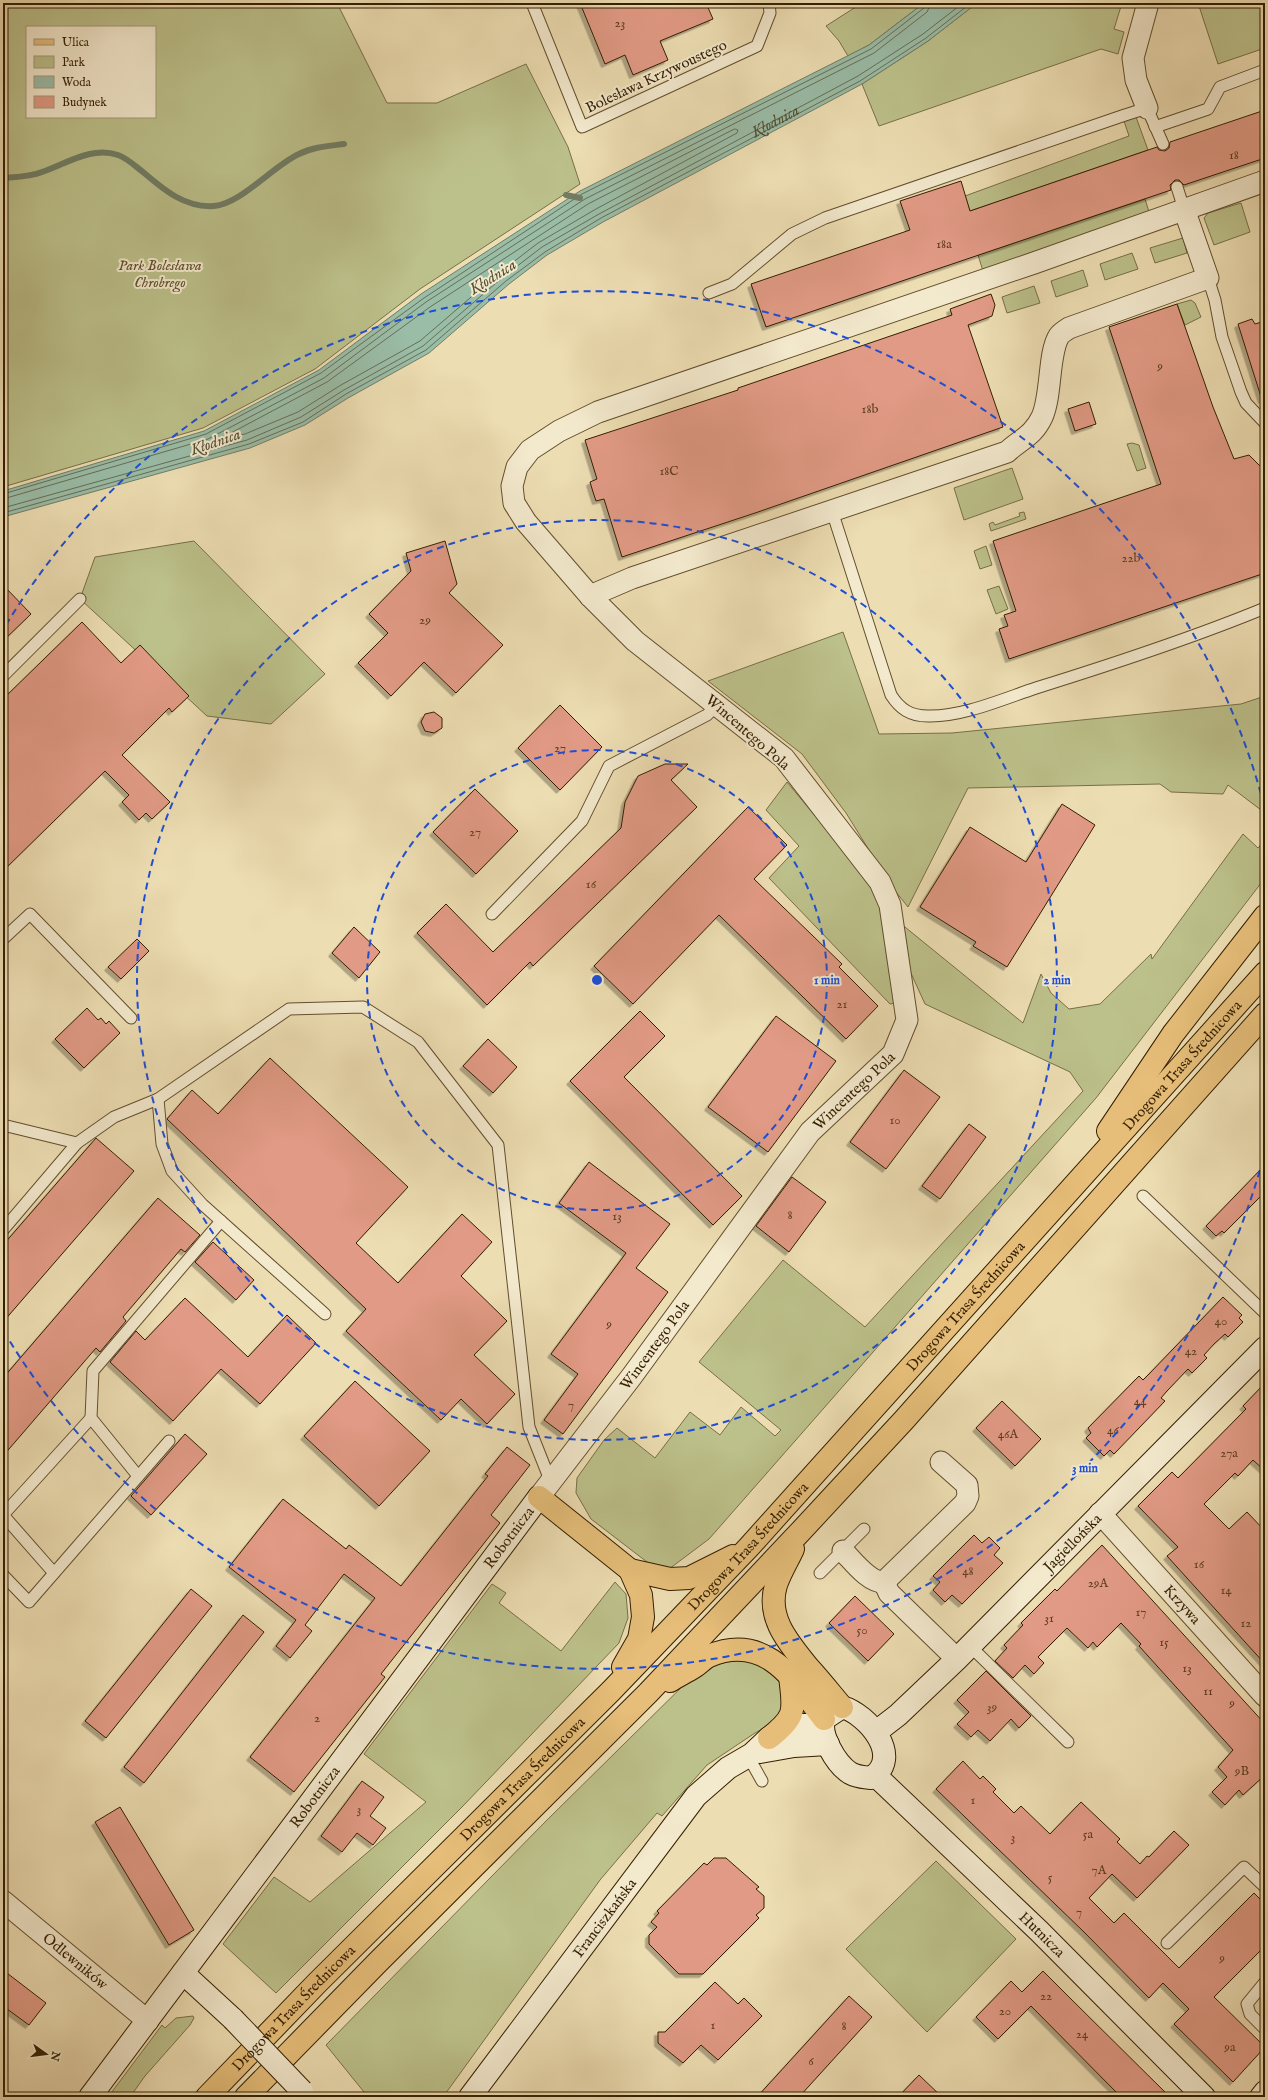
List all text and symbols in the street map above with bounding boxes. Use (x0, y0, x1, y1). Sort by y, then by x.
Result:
house number: 23 (615, 15, 626, 32)
legend (26, 26, 156, 118)
text: Ulica (62, 35, 90, 50)
street label: Bolesława Krzywoustego (582, 35, 730, 118)
text: Park (62, 55, 85, 70)
text: Woda (62, 75, 92, 90)
text: Budynek (62, 95, 107, 110)
water label: Kłodnica (747, 101, 803, 144)
house number: 18 (1229, 147, 1239, 164)
house number: 18a (936, 236, 952, 253)
water label: Kłodnica (465, 255, 520, 300)
park label: Park Bolesława Chrobrego (118, 256, 202, 293)
house number: 9 (1156, 358, 1163, 375)
house number: 18b (862, 401, 878, 418)
water label: Kłodnica (187, 425, 243, 461)
house number: 18C (659, 463, 679, 480)
house number: 22b (1121, 550, 1141, 567)
house number: 29 (419, 612, 431, 629)
street label: Wincentego Pola (701, 690, 794, 775)
house number: 27 (554, 740, 566, 757)
house number: 27 (469, 824, 481, 841)
house number: 16 (586, 876, 597, 893)
centre of rings (590, 973, 604, 987)
text: 1 min (814, 973, 841, 988)
text: 2 min (1043, 973, 1071, 988)
house number: 21 (837, 996, 848, 1013)
street label: Drogowa Trasa Średnicowa (1119, 996, 1246, 1135)
street label: Wincentego Pola (809, 1047, 900, 1134)
house number: 10 (889, 1112, 901, 1129)
house number: 8 (787, 1207, 793, 1224)
house number: 13 (612, 1208, 622, 1225)
street label: Drogowa Trasa Średnicowa (902, 1237, 1030, 1376)
street label: Wincentego Pola (616, 1296, 694, 1394)
house number: 40 (1215, 1313, 1227, 1330)
house number: 9 (605, 1316, 612, 1333)
house number: 42 (1185, 1343, 1197, 1360)
house number: 44 (1134, 1393, 1147, 1410)
house number: 7 (568, 1397, 574, 1414)
house number: 46 (1107, 1422, 1119, 1439)
house number: 46A (998, 1426, 1020, 1443)
house number: 27a (1220, 1445, 1238, 1462)
text: 3 min (1072, 1461, 1099, 1476)
street label: Drogowa Trasa Średnicowa (684, 1478, 813, 1615)
street label: Robotnicza (480, 1502, 539, 1572)
street label: Jagiellońska (1038, 1509, 1106, 1578)
house number: 16 (1194, 1556, 1205, 1573)
house number: 48 (962, 1563, 974, 1580)
house number: 29A (1088, 1575, 1109, 1592)
street label: Krzywa (1159, 1581, 1205, 1629)
house number: 14 (1220, 1582, 1232, 1599)
house number: 17 (1136, 1604, 1146, 1621)
house number: 31 (1044, 1610, 1054, 1627)
house number: 12 (1241, 1615, 1251, 1632)
house number: 50 (856, 1622, 868, 1639)
house number: 15 (1159, 1634, 1169, 1651)
house number: 13 (1182, 1660, 1192, 1677)
house number: 11 (1203, 1683, 1213, 1700)
house number: 9 (1228, 1695, 1235, 1712)
house number: 39 (987, 1699, 998, 1716)
house number: 2 (314, 1710, 320, 1727)
street label: Drogowa Trasa Średnicowa (456, 1713, 590, 1846)
street label: Robotnicza (286, 1762, 345, 1832)
house number: 9B (1234, 1763, 1250, 1780)
house number: 1 (971, 1792, 976, 1809)
house number: 3 (357, 1801, 362, 1818)
house number: 5a (1083, 1826, 1094, 1843)
house number: 3 (1011, 1829, 1016, 1846)
house number: 7A (1092, 1862, 1108, 1879)
house number: 5 (1048, 1869, 1053, 1886)
street label: Franciszkańska (569, 1874, 641, 1962)
house number: 7 (1076, 1904, 1082, 1921)
street label: Hutnicza (1015, 1908, 1069, 1962)
street label: Odlewników (39, 1929, 112, 1995)
street label: Drogowa Trasa Średnicowa (228, 1941, 360, 2075)
house number: 9 (1218, 1950, 1225, 1967)
house number: 22 (1040, 1988, 1052, 2005)
house number: 20 (999, 2003, 1011, 2020)
house number: 1 (711, 2017, 716, 2034)
house number: 8 (841, 2018, 847, 2035)
house number: 24 (1076, 2026, 1089, 2043)
north arrow (26, 2034, 66, 2074)
house number: 9a (1223, 2039, 1236, 2056)
text: N (47, 2049, 63, 2063)
house number: 6 (808, 2053, 814, 2070)

